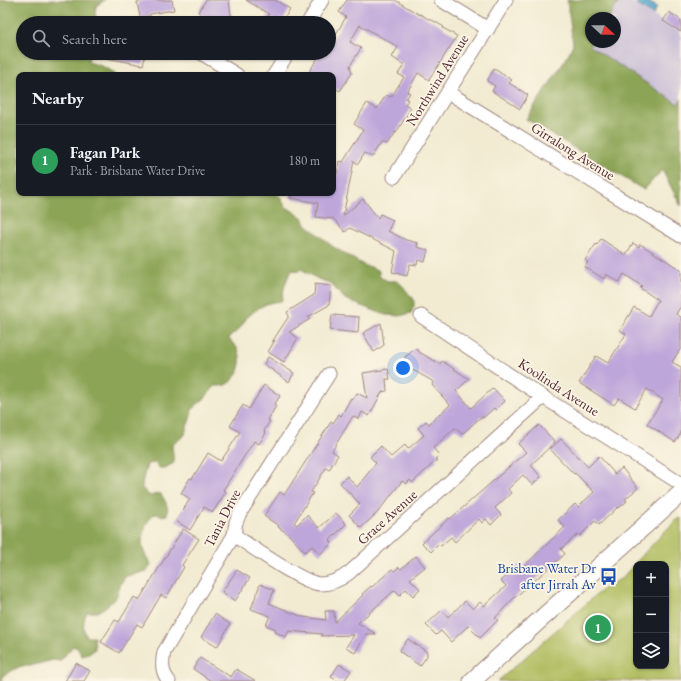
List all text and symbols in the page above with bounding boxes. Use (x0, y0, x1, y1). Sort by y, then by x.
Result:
north arrow (585, 12, 621, 48)
search box (16, 16, 336, 60)
icon: search (30, 27, 52, 49)
text: Search here (62, 29, 127, 48)
street label: Northwind Avenue (402, 30, 473, 129)
text: Nearby (32, 87, 84, 109)
street label: Girralong Avenue (528, 118, 619, 184)
text: Fagan Park (70, 143, 140, 162)
text: 1 (42, 152, 48, 169)
text: 180 m (289, 152, 320, 169)
text: Park · Brisbane Water Drive (70, 162, 205, 179)
street label: Koolinda Avenue (515, 354, 603, 420)
your location (393, 358, 413, 378)
street label: Grace Avenue (353, 485, 421, 549)
street label: Tania Drive (200, 486, 244, 550)
place label: Brisbane Water Dr after Jirrah Av (497, 559, 597, 593)
map controls (633, 561, 669, 669)
button: + (633, 561, 669, 597)
bus stop icon: Brisbane Water Dr after Jirrah Av (599, 566, 619, 586)
button: − (633, 597, 669, 633)
pin: 1 (585, 613, 611, 643)
button: layers (633, 633, 669, 669)

